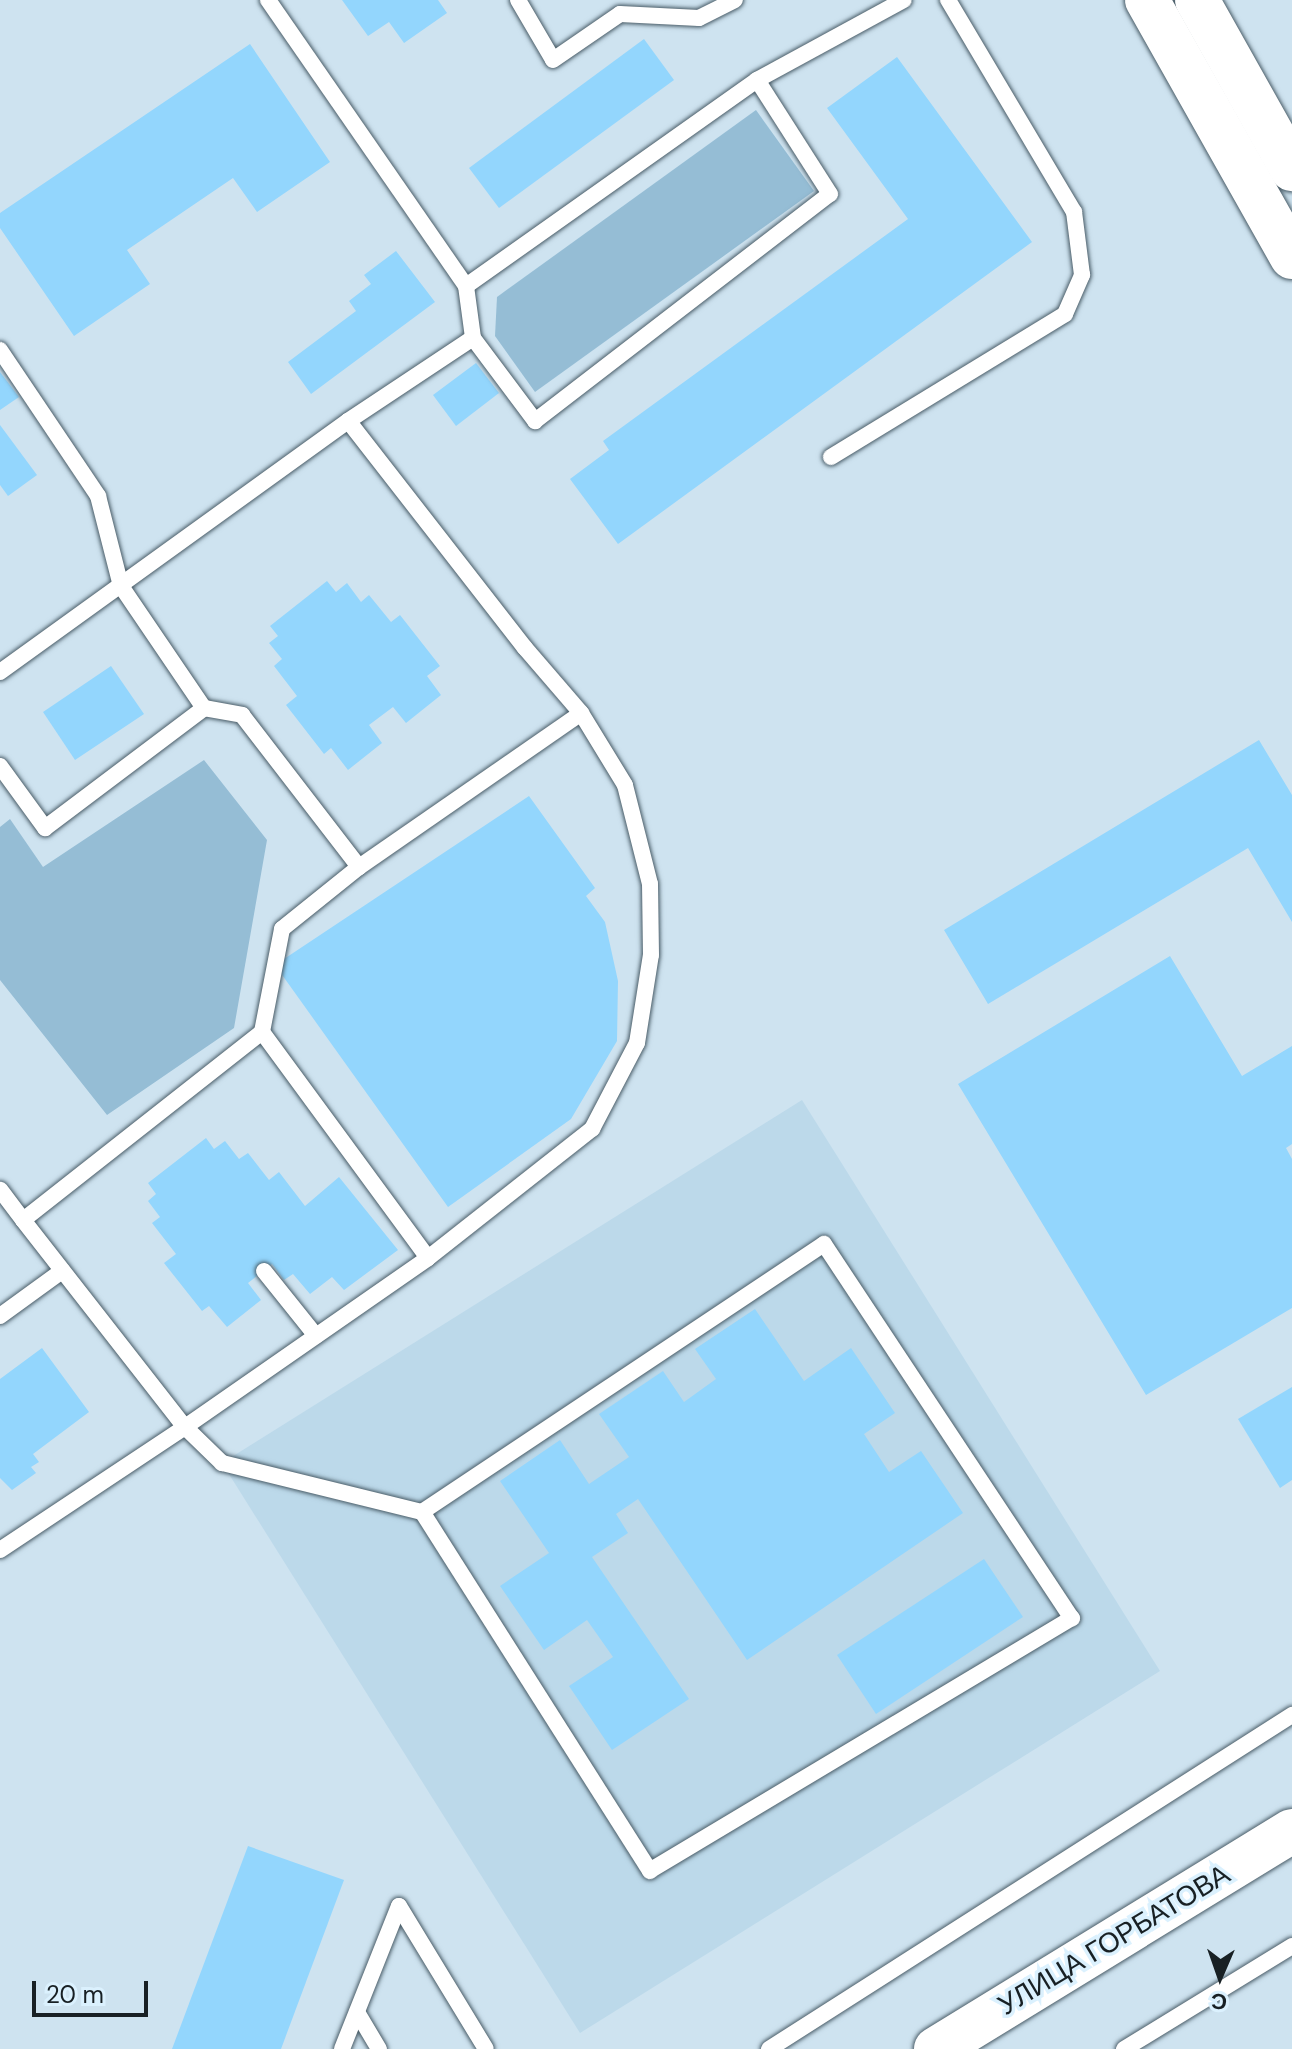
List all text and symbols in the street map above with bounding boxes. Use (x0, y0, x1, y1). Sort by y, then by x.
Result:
street label: УЛИЦА ГОРБАТОВА (992, 1857, 1236, 2023)
north arrow (1180, 1937, 1260, 2017)
scale bar (36, 1965, 152, 2015)
text: 20 m (46, 1979, 104, 2010)
text: С (1211, 1987, 1228, 2016)

